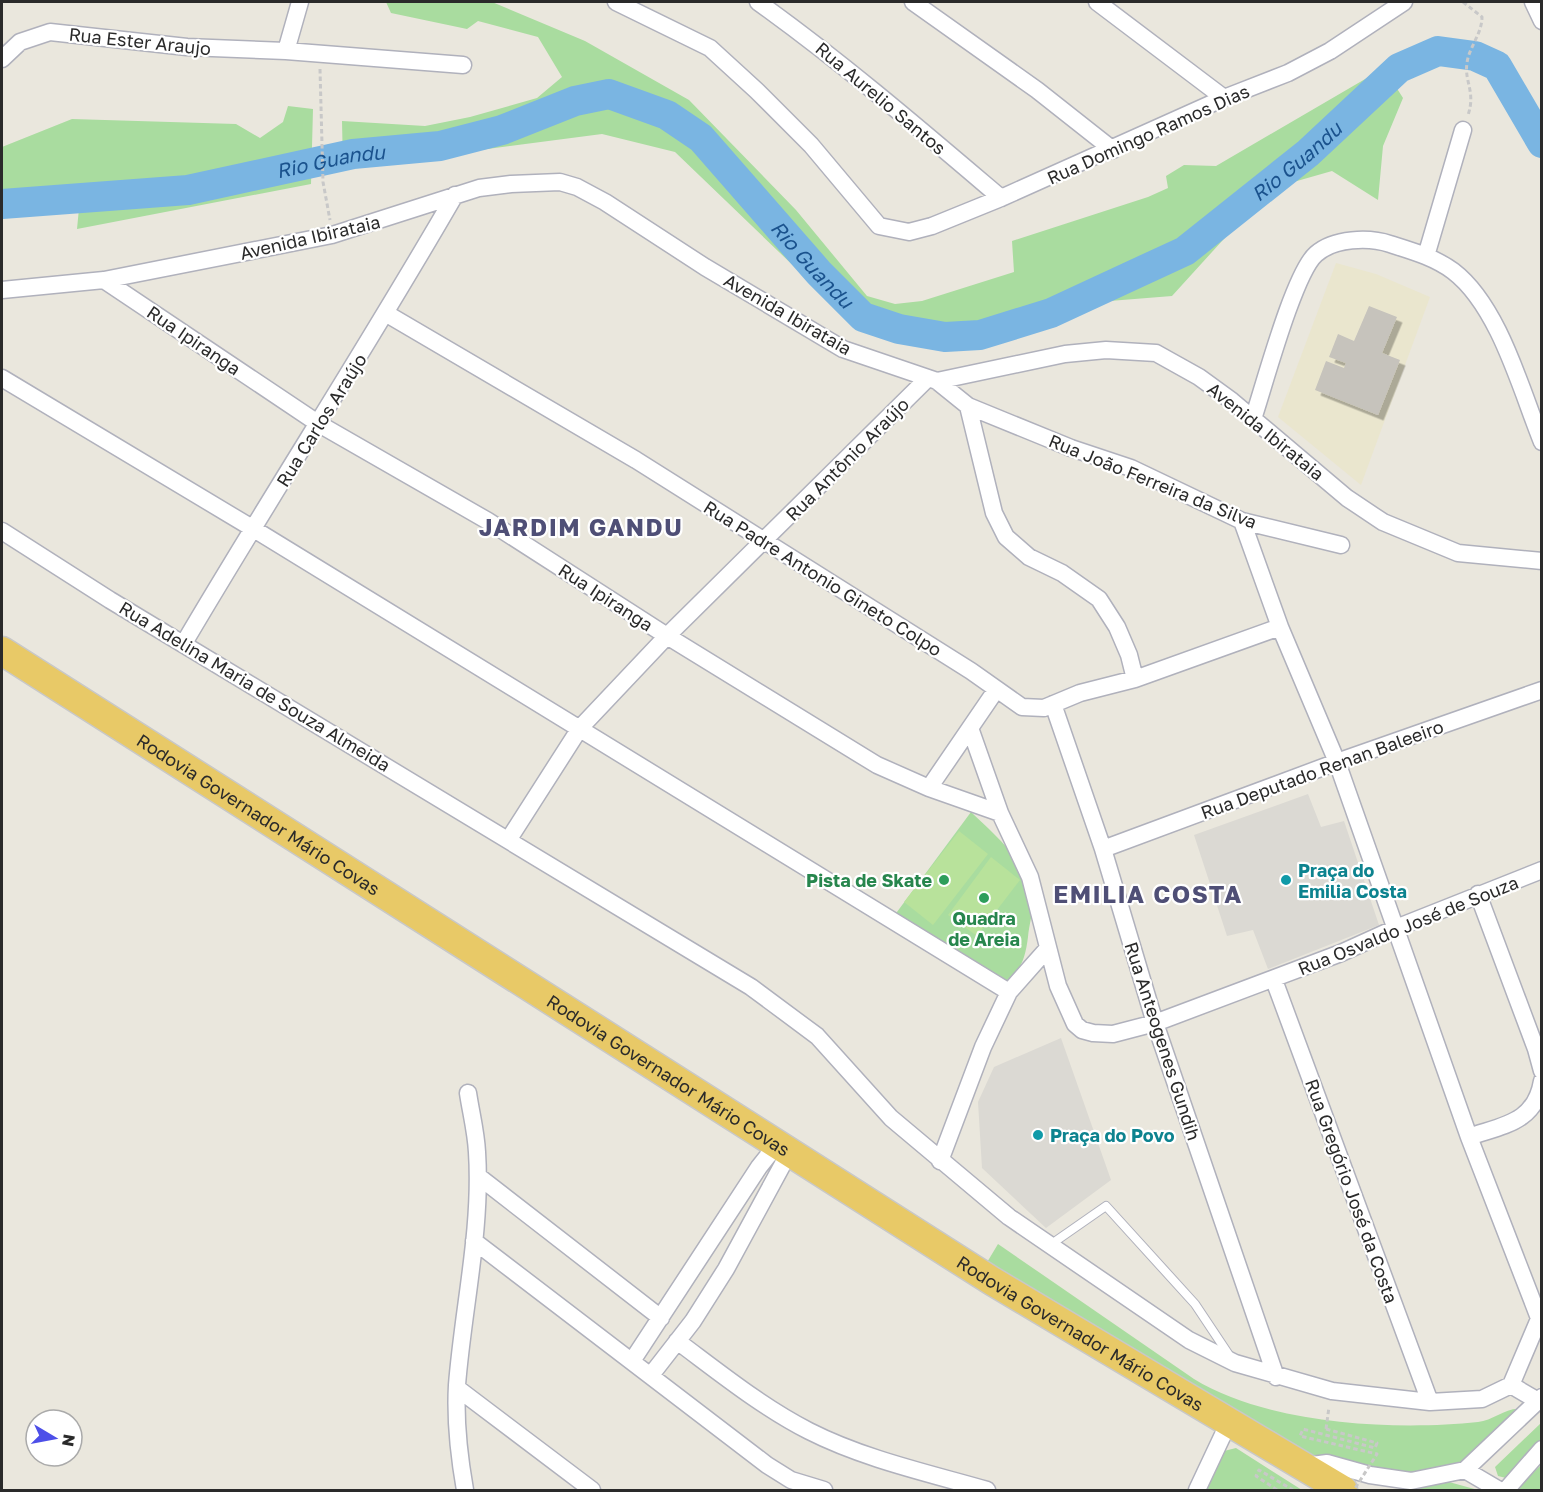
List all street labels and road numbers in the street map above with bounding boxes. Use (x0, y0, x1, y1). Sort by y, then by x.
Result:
street label: Rua Ester Araujo (68, 23, 212, 59)
street label: Rua Aurelio Santos (811, 37, 951, 159)
street label: Rua Domingo Ramos Dias (1043, 79, 1253, 189)
street label: Avenida Ibirataia (238, 210, 382, 264)
street label: Avenida Ibirataia (720, 269, 856, 359)
street label: Rua Ipiranga (143, 301, 245, 379)
street label: Rua Carlos Araújo (271, 349, 371, 491)
street label: Avenida Ibirataia (1203, 377, 1329, 485)
street label: Rua Antônio Araújo (781, 393, 913, 525)
street label: Rua João Ferreira da Silva (1046, 429, 1260, 533)
street label: Rua Padre Antonio Gineto Colpo (700, 495, 946, 661)
street label: Rua Ipiranga (555, 558, 657, 636)
street label: Rua Adelina Maria de Souza Almeida (115, 596, 395, 776)
street label: Rua Deputado Renan Baleeiro (1198, 715, 1446, 823)
street label: Rodovia Governador Mário Covas (133, 729, 384, 900)
street label: Rua Osvaldo José de Souza (1295, 871, 1521, 979)
street label: Rua Anteogenes Gundih (1120, 939, 1206, 1143)
street label: Rodovia Governador Mário Covas (543, 990, 794, 1161)
street label: Rua Gregório José da Costa (1301, 1076, 1403, 1306)
street label: Rodovia Governador Mário Covas (953, 1251, 1208, 1416)

